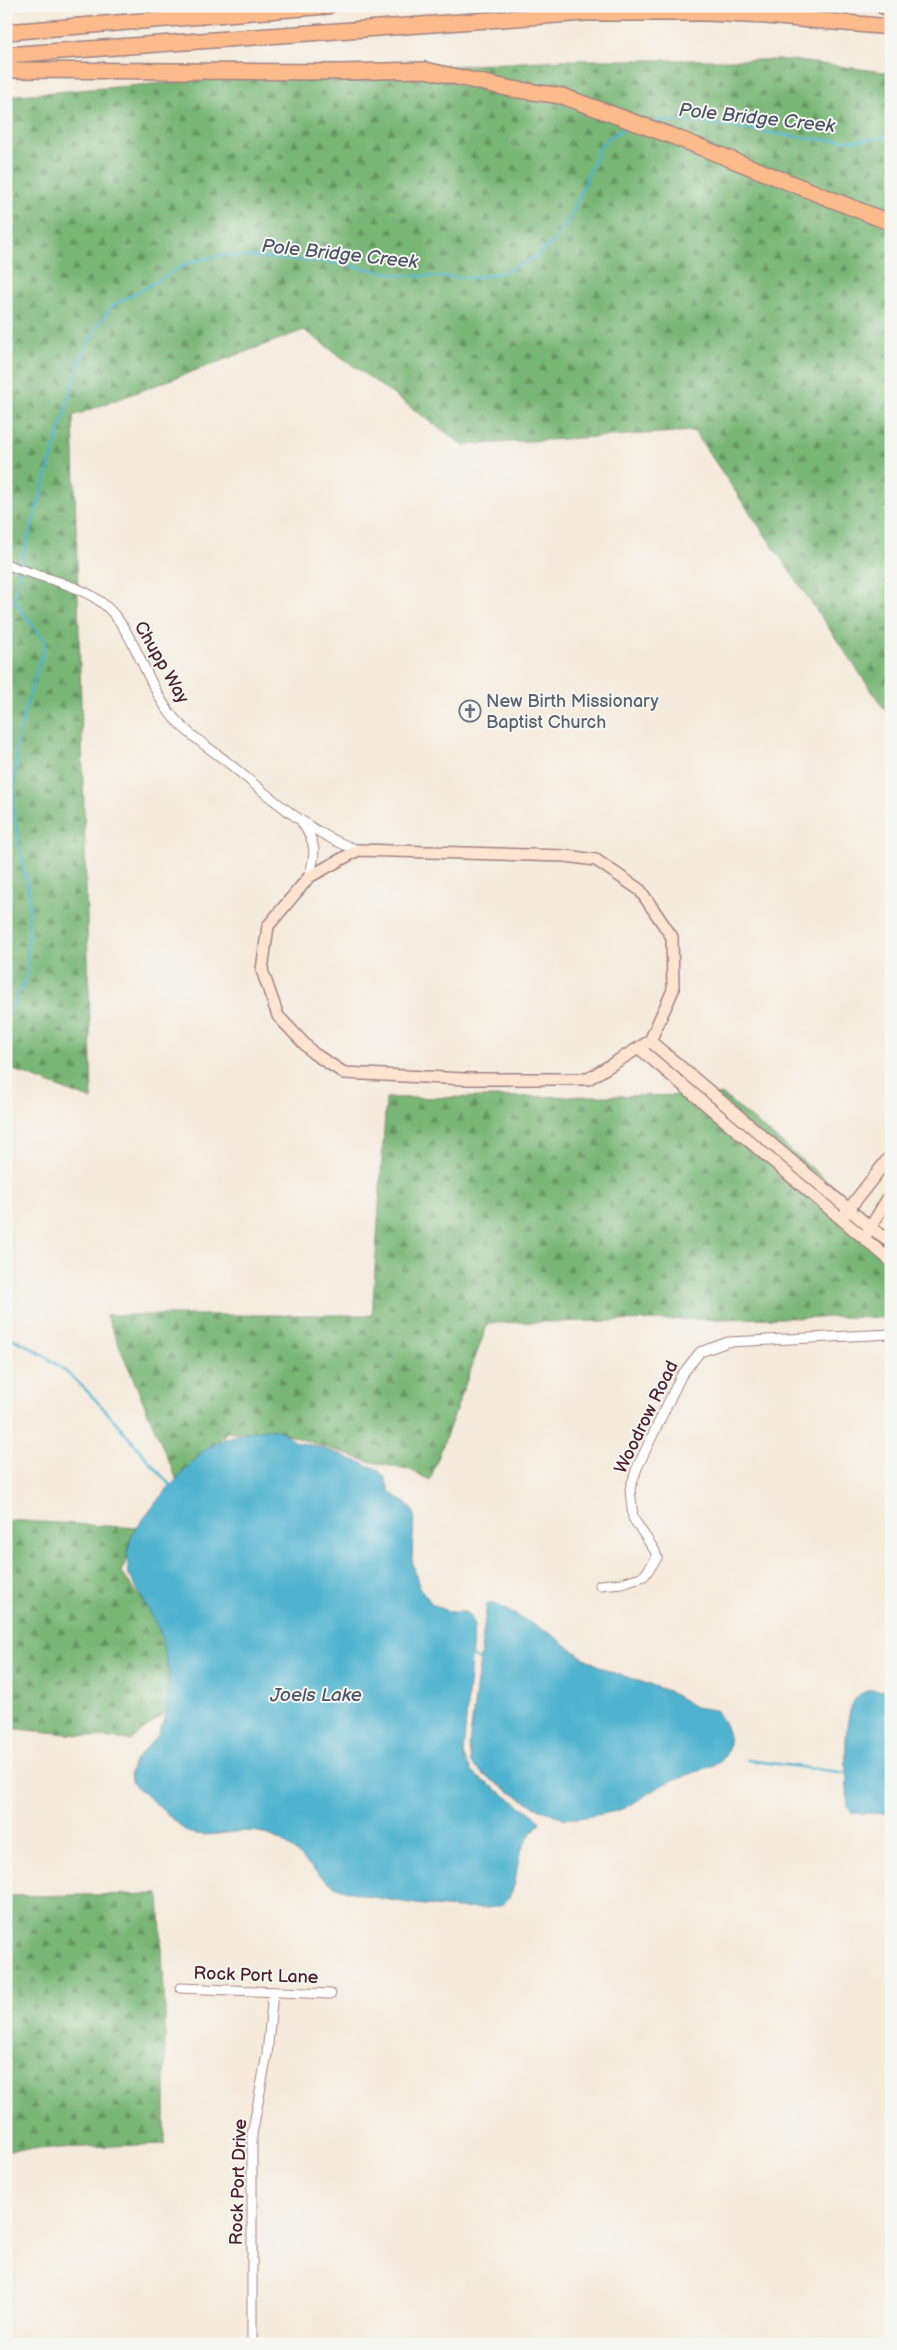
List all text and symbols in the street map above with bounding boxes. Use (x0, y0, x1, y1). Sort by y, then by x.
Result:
water label: Pole Bridge Creek (678, 99, 837, 138)
water label: Pole Bridge Creek (261, 235, 420, 274)
street label: Chupp Way (130, 617, 194, 708)
place label: New Birth Missionary Baptist Church (486, 691, 659, 733)
church icon: New Birth Missionary Baptist Church (458, 699, 482, 723)
street label: Woodrow Road (610, 1357, 683, 1477)
water label: Joels Lake (269, 1684, 362, 1707)
street label: Rock Port Lane (193, 1963, 319, 1988)
street label: Rock Port Drive (226, 2118, 251, 2246)

